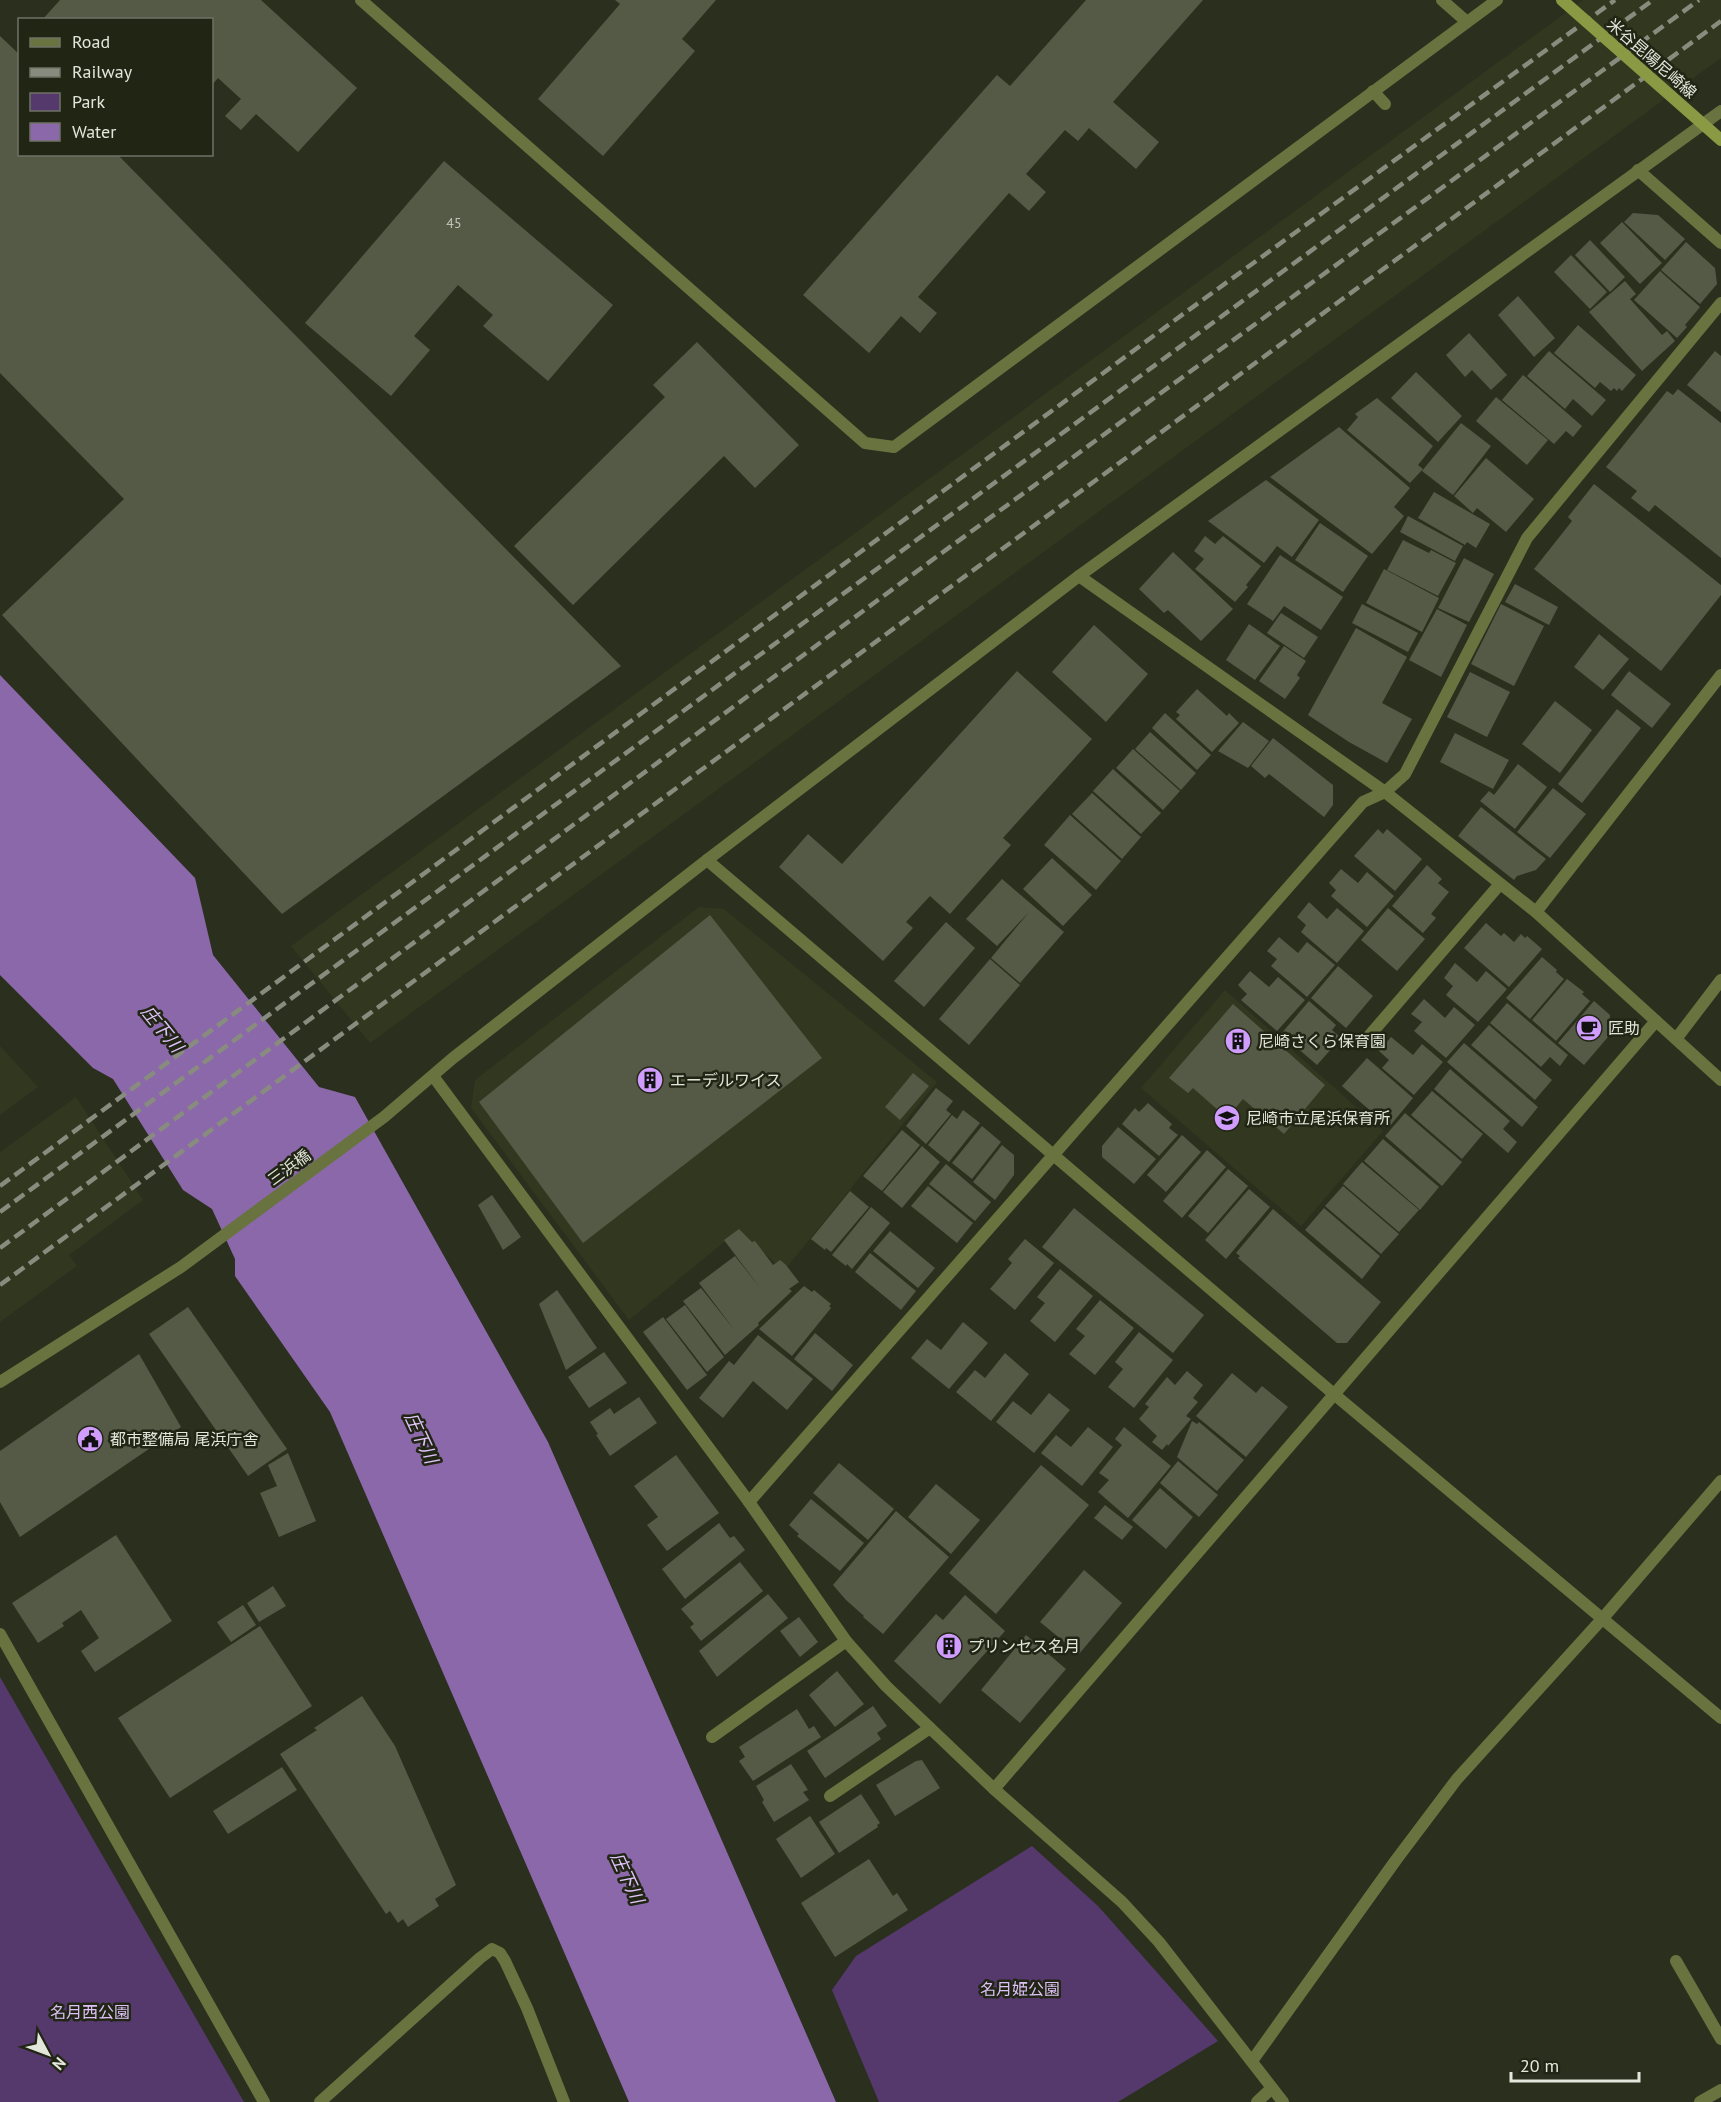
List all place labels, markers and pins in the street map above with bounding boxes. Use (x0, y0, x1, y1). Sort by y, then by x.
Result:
cafe icon: 匠助 (1574, 1013, 1604, 1043)
place label: 匠助 (1608, 1018, 1640, 1038)
building icon: 尼崎さくら保育園 (1223, 1026, 1253, 1056)
place label: 尼崎さくら保育園 (1258, 1031, 1386, 1051)
building icon: エーデルワイス (635, 1065, 665, 1095)
place label: エーデルワイス (670, 1070, 782, 1090)
school or university icon: 尼崎市立尾浜保育所 (1212, 1103, 1242, 1133)
place label: 尼崎市立尾浜保育所 (1246, 1108, 1390, 1128)
public building icon: 都市整備局 尾浜庁舎 (75, 1424, 105, 1454)
place label: 都市整備局 尾浜庁舎 (110, 1429, 258, 1449)
building icon: プリンセス名月 (934, 1631, 964, 1661)
place label: プリンセス名月 (968, 1636, 1080, 1656)

